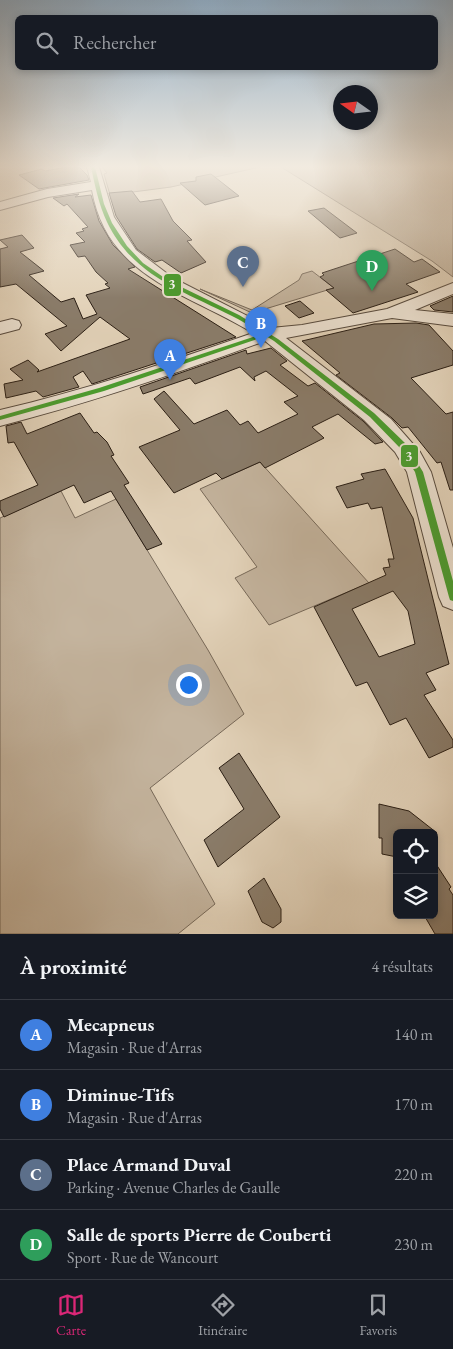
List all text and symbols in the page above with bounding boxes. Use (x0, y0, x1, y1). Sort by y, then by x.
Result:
search box (15, 15, 438, 70)
icon: search (33, 29, 61, 57)
text: Rechercher (73, 30, 156, 55)
north arrow (333, 85, 378, 130)
pin: C (227, 246, 259, 287)
pin: D (356, 250, 388, 291)
line badge: 3 (163, 273, 182, 297)
text: 3 (168, 275, 176, 293)
pin: B (245, 307, 277, 348)
pin: A (154, 339, 186, 380)
line badge: 3 (400, 444, 419, 468)
text: 3 (405, 447, 413, 465)
your location (176, 672, 202, 698)
map controls (393, 829, 438, 919)
button: locate (393, 829, 438, 874)
button: layers (393, 874, 438, 919)
text: À proximité (20, 953, 127, 980)
text: 4 résultats (371, 956, 433, 977)
text: Mecapneus (67, 1012, 154, 1037)
text: A (30, 1024, 42, 1045)
text: 140 m (394, 1024, 433, 1045)
text: Magasin · Rue d'Arras (67, 1037, 202, 1058)
text: Diminue-Tifs (67, 1082, 174, 1107)
text: B (31, 1094, 41, 1115)
text: 170 m (394, 1094, 433, 1115)
text: Magasin · Rue d'Arras (67, 1107, 202, 1128)
text: Place Armand Duval (67, 1152, 231, 1177)
text: C (30, 1164, 42, 1185)
text: 220 m (394, 1164, 433, 1185)
text: Parking · Avenue Charles de Gaulle (67, 1177, 280, 1198)
text: Salle de sports Pierre de Couberti (67, 1222, 331, 1247)
text: D (30, 1234, 42, 1255)
text: 230 m (394, 1234, 433, 1255)
text: Sport · Rue de Wancourt (67, 1247, 218, 1268)
tab: Carte (56, 1291, 86, 1339)
tab: Itinéraire (198, 1291, 247, 1339)
tab: Favoris (360, 1291, 397, 1339)

